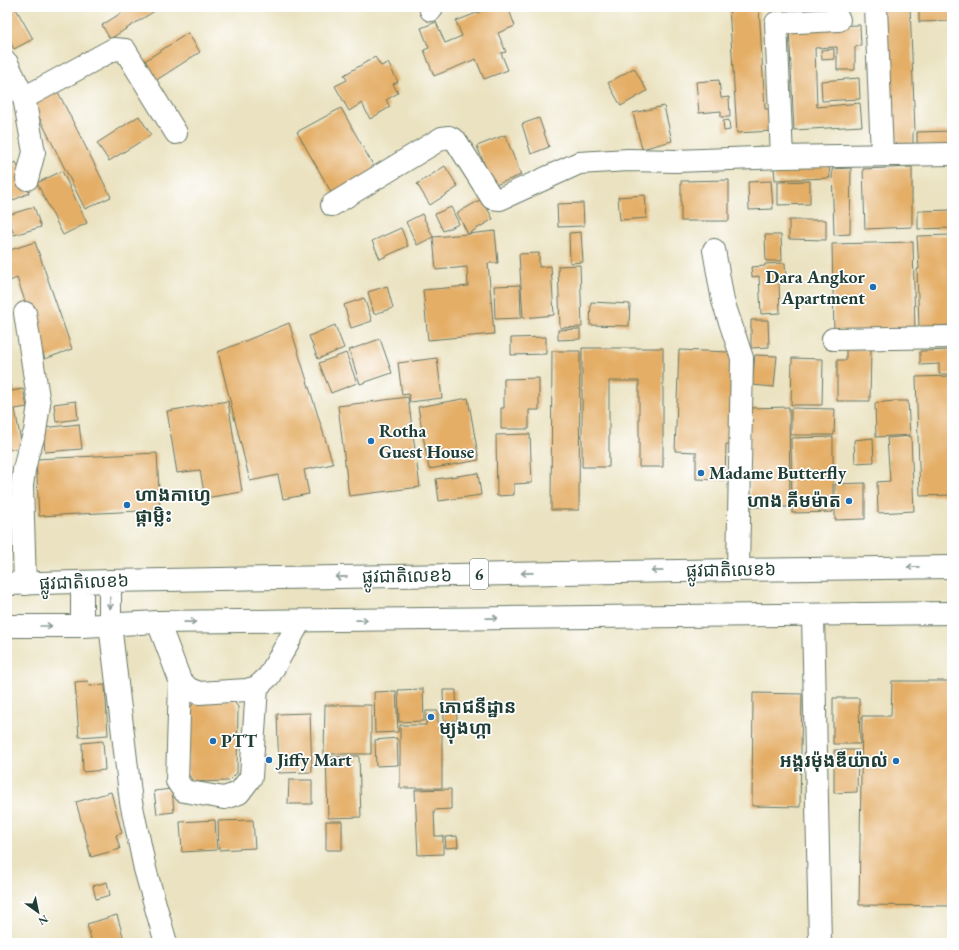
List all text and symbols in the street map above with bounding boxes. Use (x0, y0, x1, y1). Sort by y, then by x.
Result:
place label: Dara Angkor Apartment (766, 265, 866, 309)
marker: Dara Angkor Apartment (868, 282, 878, 292)
place label: Rotha Guest House (379, 419, 475, 463)
marker: Rotha Guest House (366, 436, 376, 446)
place label: Madame Butterfly (709, 461, 847, 484)
marker: Madame Butterfly (696, 468, 706, 478)
place label: ហាងកាហ្វេ ផ្កាម្លិះ (135, 483, 211, 527)
place label: ហាង គីមម៉ាត (747, 489, 841, 512)
marker: ហាង គីមម៉ាត (844, 496, 854, 506)
marker: ហាងកាហ្វេ ផ្កាម្លិះ (122, 500, 132, 510)
street label: ផ្លូវជាតិលេខ៦ (686, 557, 776, 587)
road number: 6 (470, 559, 488, 589)
street label: ផ្លូវជាតិលេខ៦ (362, 563, 452, 593)
one-way arrow (907, 563, 920, 571)
one-way arrow (651, 567, 664, 575)
street label: ផ្លូវជាតិលេខ៦ (39, 568, 130, 600)
one-way arrow (521, 570, 534, 577)
one-way arrow (335, 573, 348, 581)
one-way arrow (106, 596, 114, 609)
one-way arrow (485, 614, 498, 622)
one-way arrow (355, 616, 368, 624)
one-way arrow (183, 618, 196, 626)
one-way arrow (39, 622, 52, 630)
place label: ភោជនីដ្ឋាន ម្យុងហ្កា (439, 695, 516, 744)
marker: ភោជនីដ្ឋាន ម្យុងហ្កា (426, 712, 436, 722)
place label: PTT (221, 729, 257, 752)
marker: PTT (208, 736, 218, 746)
place label: Jiffy Mart (275, 748, 352, 771)
place label: អង្គរម៉ុងឌីយ៉ាល់ (779, 749, 888, 772)
marker: Jiffy Mart (264, 755, 274, 765)
marker: អង្គរម៉ុងឌីយ៉ាល់ (891, 756, 901, 766)
north arrow (18, 892, 58, 932)
text: N (36, 912, 51, 929)

